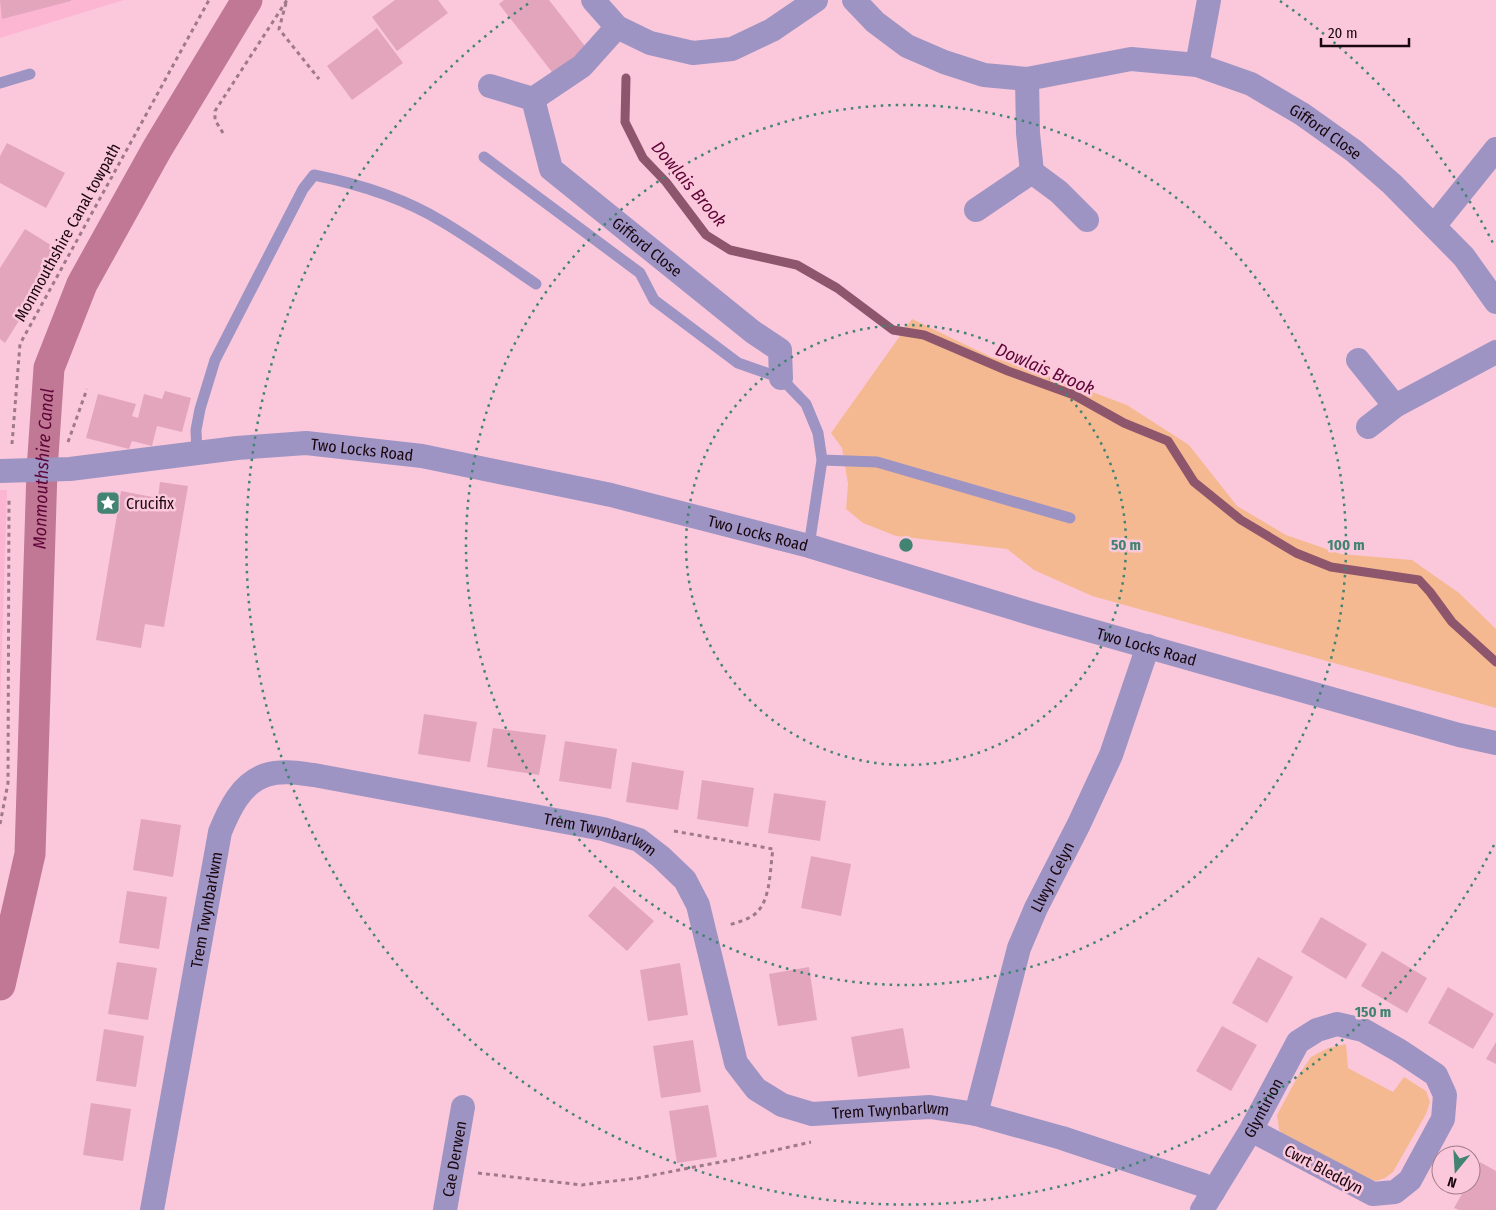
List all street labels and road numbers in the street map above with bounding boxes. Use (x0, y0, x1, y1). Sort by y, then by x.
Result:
street label: Gifford Close (1286, 100, 1366, 164)
street label: Monmouthshire Canal towpath (10, 140, 124, 325)
street label: Gifford Close (608, 213, 686, 281)
street label: Two Locks Road (310, 435, 414, 465)
street label: Two Locks Road (706, 511, 810, 555)
street label: Two Locks Road (1094, 624, 1199, 670)
street label: Trem Twynbarlwm (542, 809, 660, 860)
street label: Llwyn Celyn (1027, 839, 1078, 915)
street label: Trem Twynbarlwm (187, 850, 226, 970)
street label: Glyntirion (1240, 1075, 1287, 1141)
street label: Trem Twynbarlwm (831, 1098, 951, 1123)
street label: Cae Derwen (438, 1119, 470, 1198)
street label: Cwrt Bleddyn (1281, 1141, 1366, 1198)

